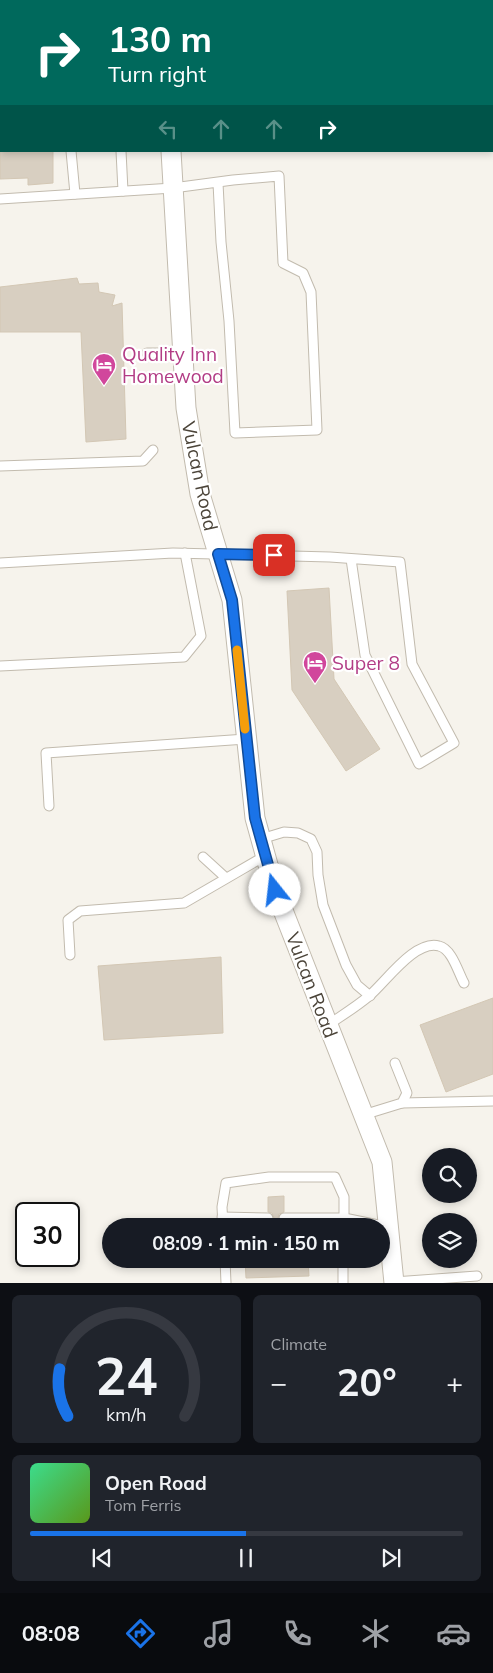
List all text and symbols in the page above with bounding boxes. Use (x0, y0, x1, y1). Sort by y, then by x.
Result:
text: 130 m (108, 17, 212, 61)
icon: right (25, 20, 90, 85)
text: Turn right (108, 60, 206, 88)
icon: left (154, 115, 182, 143)
icon: ahead (207, 115, 235, 143)
icon: ahead (260, 115, 288, 143)
icon: right (313, 115, 341, 143)
place label: Quality Inn Homewood (122, 342, 224, 388)
hotel icon: Quality Inn Homewood (91, 352, 117, 386)
street label: Vulcan Road (177, 419, 223, 533)
pin (253, 534, 295, 576)
icon: arrive (260, 541, 288, 569)
hotel icon: Super 8 (302, 650, 328, 684)
place label: Super 8 (332, 651, 400, 675)
position arrow (248, 863, 300, 915)
street label: Vulcan Road (281, 929, 343, 1041)
map controls (422, 1148, 477, 1268)
button: search (422, 1148, 477, 1203)
speed limit sign: 30 (15, 1202, 80, 1267)
button: layers (422, 1213, 477, 1268)
text: 08:09 · 1 min · 150 m (152, 1231, 340, 1255)
text: Climate (271, 1334, 327, 1354)
text: 24 (95, 1343, 157, 1408)
text: 20° (337, 1358, 397, 1406)
text: − (271, 1365, 287, 1400)
text: + (446, 1365, 463, 1400)
text: km/h (106, 1403, 146, 1425)
text: Open Road (105, 1471, 207, 1495)
text: Tom Ferris (105, 1495, 182, 1515)
icon: previous (88, 1544, 116, 1572)
icon: pause (232, 1544, 260, 1572)
icon: next (377, 1544, 405, 1572)
icon: directions (123, 1616, 158, 1651)
icon: music (201, 1616, 236, 1651)
icon: phone (280, 1616, 315, 1651)
icon: climate (358, 1616, 393, 1651)
icon: car (436, 1616, 471, 1651)
text: 08:08 (22, 1619, 80, 1647)

